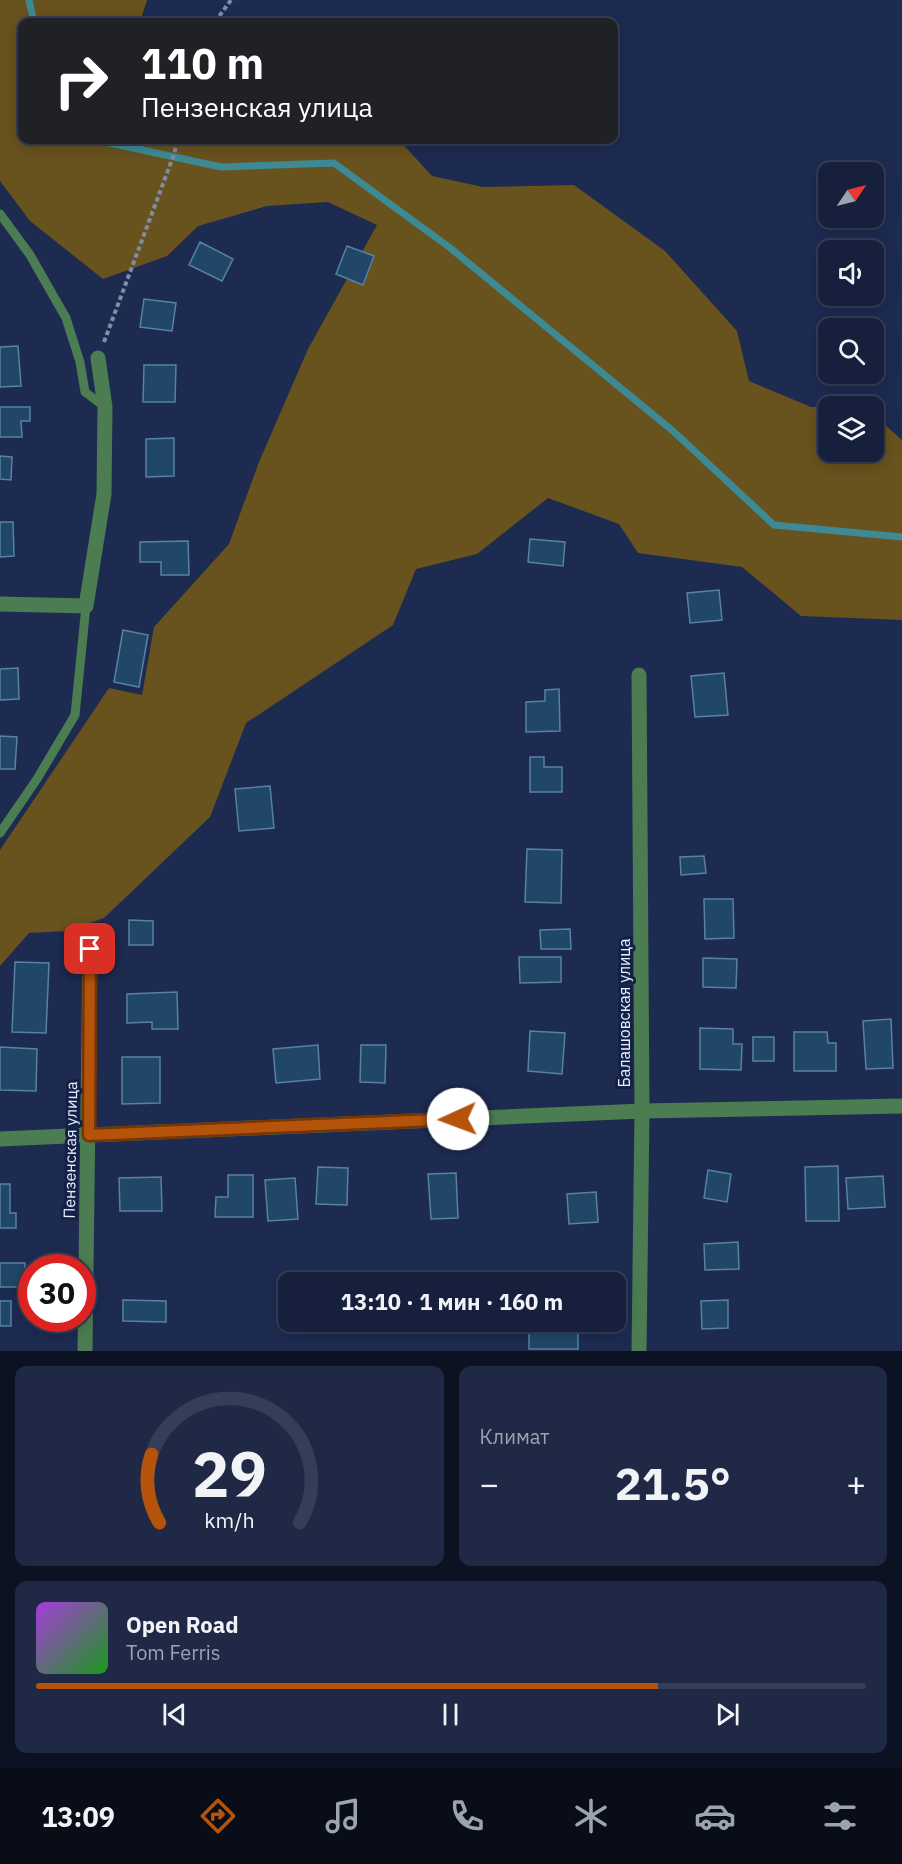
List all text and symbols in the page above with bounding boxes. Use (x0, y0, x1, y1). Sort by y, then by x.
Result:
text: 110 m (141, 36, 264, 91)
icon: right (42, 42, 120, 120)
text: Пензенская улица (141, 89, 373, 124)
north arrow (818, 162, 884, 228)
map controls (818, 162, 884, 462)
button: sound (818, 240, 884, 306)
button: search (818, 318, 884, 384)
button: layers (818, 396, 884, 462)
pin (64, 923, 115, 974)
icon: arrive (73, 932, 106, 965)
street label: Балашовская улица (614, 938, 634, 1088)
street label: Пензенская улица (59, 1081, 81, 1219)
position arrow (426, 1087, 490, 1151)
speed limit sign: 30 (18, 1254, 96, 1332)
text: 13:10 · 1 мин · 160 m (341, 1287, 563, 1316)
text: Климат (480, 1423, 550, 1450)
text: 29 (192, 1433, 267, 1514)
text: 21.5° (615, 1454, 731, 1512)
text: − (480, 1462, 499, 1505)
text: + (846, 1462, 866, 1505)
text: km/h (204, 1506, 254, 1534)
text: Open Road (126, 1610, 239, 1639)
text: Tom Ferris (126, 1639, 221, 1666)
icon: previous (158, 1698, 191, 1731)
icon: pause (434, 1698, 467, 1731)
icon: next (711, 1698, 744, 1731)
icon: directions (197, 1795, 239, 1837)
icon: music (322, 1795, 364, 1837)
icon: phone (446, 1795, 488, 1837)
icon: climate (570, 1795, 612, 1837)
icon: car (694, 1795, 736, 1837)
icon: filters (819, 1795, 861, 1837)
text: 13:09 (41, 1799, 115, 1834)

